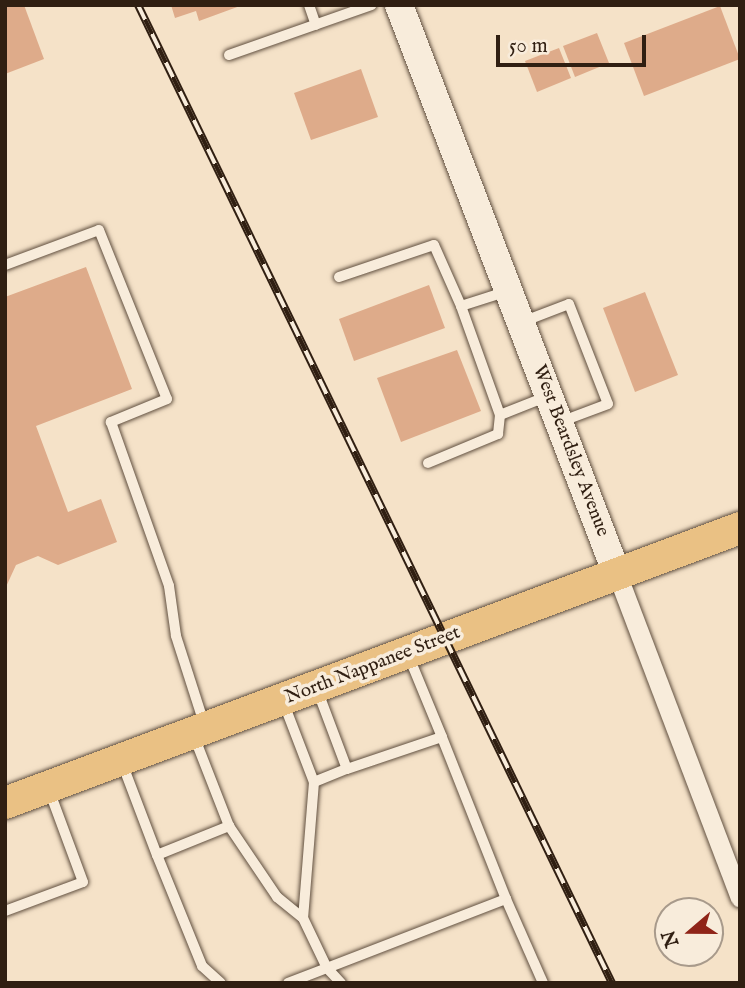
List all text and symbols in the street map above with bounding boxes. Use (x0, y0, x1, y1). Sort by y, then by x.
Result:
scale bar (500, 21, 650, 65)
text: 50 m (509, 33, 548, 60)
street label: West Beardsley Avenue (527, 362, 613, 540)
street label: North Nappanee Street (282, 622, 464, 710)
north arrow (654, 897, 724, 967)
text: N (657, 927, 685, 950)

